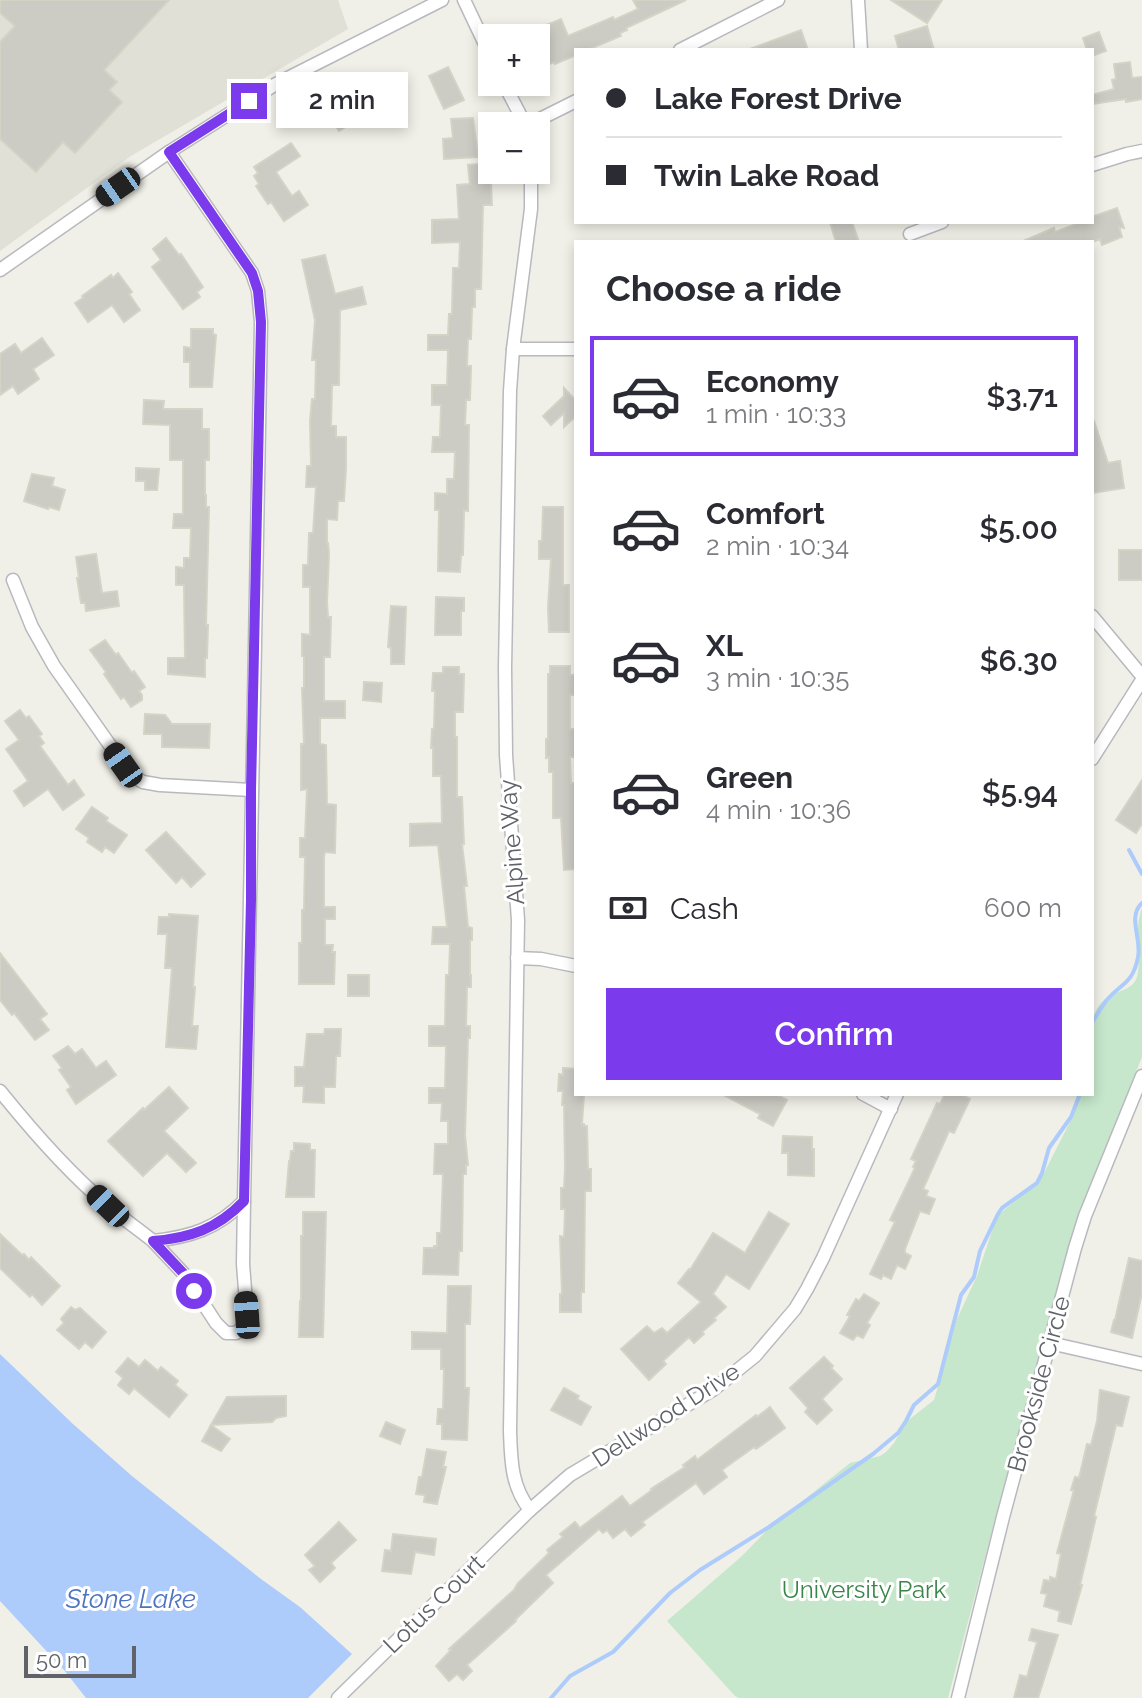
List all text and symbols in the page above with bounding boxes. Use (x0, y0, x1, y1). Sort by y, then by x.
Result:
map controls (478, 24, 550, 184)
button: + (478, 24, 550, 96)
callout: 2 min (277, 73, 409, 129)
text: Lake Forest Drive (654, 81, 902, 116)
route end (231, 83, 267, 119)
text: 2 min (309, 85, 375, 115)
button: − (478, 112, 550, 184)
text: Twin Lake Road (654, 158, 879, 193)
car (91, 163, 145, 211)
text: Choose a ride (606, 267, 841, 309)
icon: car (610, 360, 682, 432)
text: Economy (706, 364, 839, 399)
text: $3.71 (986, 379, 1058, 414)
text: 1 min · 10:33 (706, 399, 846, 429)
icon: car (610, 492, 682, 564)
text: Comfort (706, 496, 825, 531)
text: $5.00 (979, 511, 1058, 546)
text: 2 min · 10:34 (706, 531, 849, 561)
icon: car (610, 624, 682, 696)
text: XL (706, 628, 743, 663)
text: $6.30 (980, 643, 1058, 678)
text: 3 min · 10:35 (706, 663, 849, 693)
car (99, 738, 147, 792)
icon: car (610, 756, 682, 828)
text: Green (706, 760, 793, 795)
text: $5.94 (982, 775, 1058, 810)
street label: Alpine Way (493, 778, 530, 906)
text: 4 min · 10:36 (706, 795, 851, 825)
icon: cash (606, 886, 650, 930)
text: Cash (670, 891, 739, 926)
text: 600 m (984, 893, 1062, 923)
button: Confirm (606, 988, 1062, 1080)
car (82, 1181, 134, 1231)
route start (176, 1273, 212, 1309)
car (233, 1290, 261, 1340)
street label: Brookside Circle (1001, 1293, 1076, 1475)
street label: Dellwood Drive (587, 1356, 745, 1473)
street label: Lotus Court (377, 1548, 490, 1659)
park label: University Park (782, 1575, 946, 1604)
water label: Stone Lake (65, 1584, 196, 1614)
scale bar (24, 1642, 136, 1678)
text: 50 m (36, 1647, 87, 1673)

